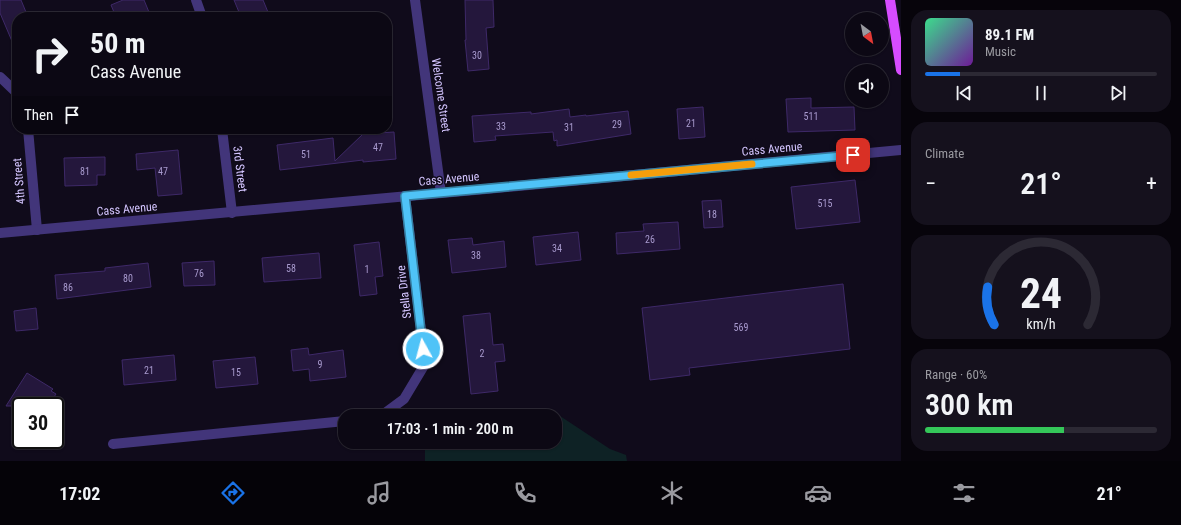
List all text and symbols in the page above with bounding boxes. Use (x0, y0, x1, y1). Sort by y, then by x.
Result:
north arrow (845, 12, 889, 56)
map controls (845, 12, 889, 108)
text: 89.1 FM (985, 26, 1034, 44)
text: 50 m (90, 27, 146, 60)
icon: right (24, 28, 76, 80)
text: Music (985, 44, 1016, 59)
house number: 30 (472, 50, 482, 61)
street label: Welcome Street (429, 57, 453, 133)
text: Cass Avenue (90, 61, 181, 82)
button: sound (845, 64, 889, 108)
icon: previous (953, 82, 975, 104)
icon: pause (1030, 82, 1052, 104)
icon: next (1107, 82, 1129, 104)
icon: arrive (61, 104, 83, 126)
text: Then (24, 106, 53, 124)
house number: 511 (804, 111, 818, 122)
house number: 21 (686, 118, 696, 129)
house number: 29 (612, 119, 622, 130)
house number: 33 (496, 121, 506, 132)
house number: 31 (564, 122, 574, 133)
pin (836, 138, 870, 172)
street label: Cass Avenue (741, 139, 803, 159)
house number: 47 (373, 142, 383, 153)
icon: arrive (842, 144, 864, 166)
street label: 3rd Street (230, 145, 250, 193)
text: Climate (925, 146, 964, 161)
house number: 51 (301, 149, 311, 160)
street label: 4th Street (10, 157, 28, 205)
house number: 81 (80, 166, 90, 177)
house number: 47 (158, 166, 168, 177)
text: 21° (1020, 166, 1062, 201)
street label: Cass Avenue (418, 169, 480, 189)
text: − (925, 171, 936, 196)
text: + (1146, 171, 1157, 196)
house number: 515 (818, 198, 832, 209)
street label: Cass Avenue (96, 199, 158, 219)
house number: 18 (707, 209, 717, 220)
house number: 26 (645, 234, 655, 245)
house number: 34 (552, 243, 562, 254)
house number: 38 (471, 250, 481, 261)
house number: 58 (286, 263, 296, 274)
house number: 1 (365, 264, 369, 275)
street label: Stella Drive (394, 264, 414, 319)
house number: 76 (194, 268, 204, 279)
text: 24 (1020, 268, 1062, 317)
house number: 80 (123, 273, 133, 284)
house number: 86 (63, 282, 73, 293)
text: km/h (1026, 315, 1056, 331)
house number: 569 (734, 322, 748, 333)
position arrow (402, 328, 444, 370)
house number: 2 (480, 348, 485, 359)
house number: 9 (318, 359, 323, 370)
house number: 21 (144, 365, 154, 376)
house number: 15 (231, 367, 241, 378)
text: Range · 60% (925, 367, 987, 382)
text: 300 km (925, 387, 1014, 422)
speed limit sign: 30 (12, 397, 64, 449)
text: 17:03 · 1 min · 200 m (387, 420, 513, 438)
icon: directions (219, 479, 247, 507)
icon: music (365, 479, 393, 507)
icon: phone (511, 479, 539, 507)
icon: climate (658, 479, 686, 507)
icon: car (804, 479, 832, 507)
icon: filters (950, 479, 978, 507)
text: 17:02 (59, 483, 100, 504)
text: 21° (1097, 483, 1122, 504)

